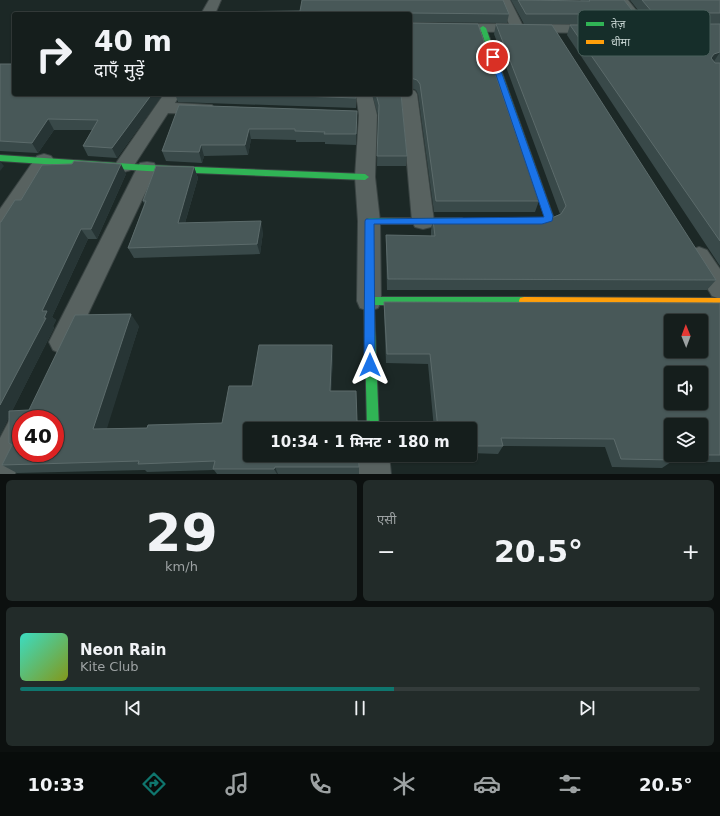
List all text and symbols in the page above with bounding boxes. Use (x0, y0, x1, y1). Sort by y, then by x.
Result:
legend (578, 10, 710, 56)
text: तेज़ (611, 18, 626, 31)
text: 40 m (94, 25, 172, 58)
icon: right (28, 28, 80, 80)
text: धीमा (611, 36, 630, 49)
pin (476, 40, 510, 74)
icon: arrive (482, 46, 504, 68)
text: दाएँ मुड़ें (94, 59, 144, 80)
north arrow (664, 314, 708, 358)
map controls (664, 314, 708, 462)
position arrow (349, 344, 391, 386)
button: sound (664, 366, 708, 410)
speed limit sign: 40 (12, 410, 64, 462)
button: layers (664, 418, 708, 462)
text: 10:34 · 1 मिनट · 180 m (270, 433, 450, 451)
text: 29 (145, 503, 218, 563)
text: एसी (377, 512, 396, 527)
text: 20.5° (494, 534, 583, 569)
text: − (377, 539, 395, 564)
text: + (682, 539, 700, 564)
text: km/h (165, 559, 198, 574)
text: Neon Rain (80, 641, 166, 659)
text: Kite Club (80, 659, 139, 674)
icon: previous (122, 697, 144, 719)
icon: pause (349, 697, 371, 719)
icon: next (576, 697, 598, 719)
icon: directions (140, 770, 168, 798)
icon: music (223, 770, 251, 798)
icon: phone (306, 770, 334, 798)
icon: climate (390, 770, 418, 798)
icon: car (473, 770, 501, 798)
icon: filters (556, 770, 584, 798)
text: 10:33 (28, 774, 85, 795)
text: 20.5° (639, 774, 692, 795)

